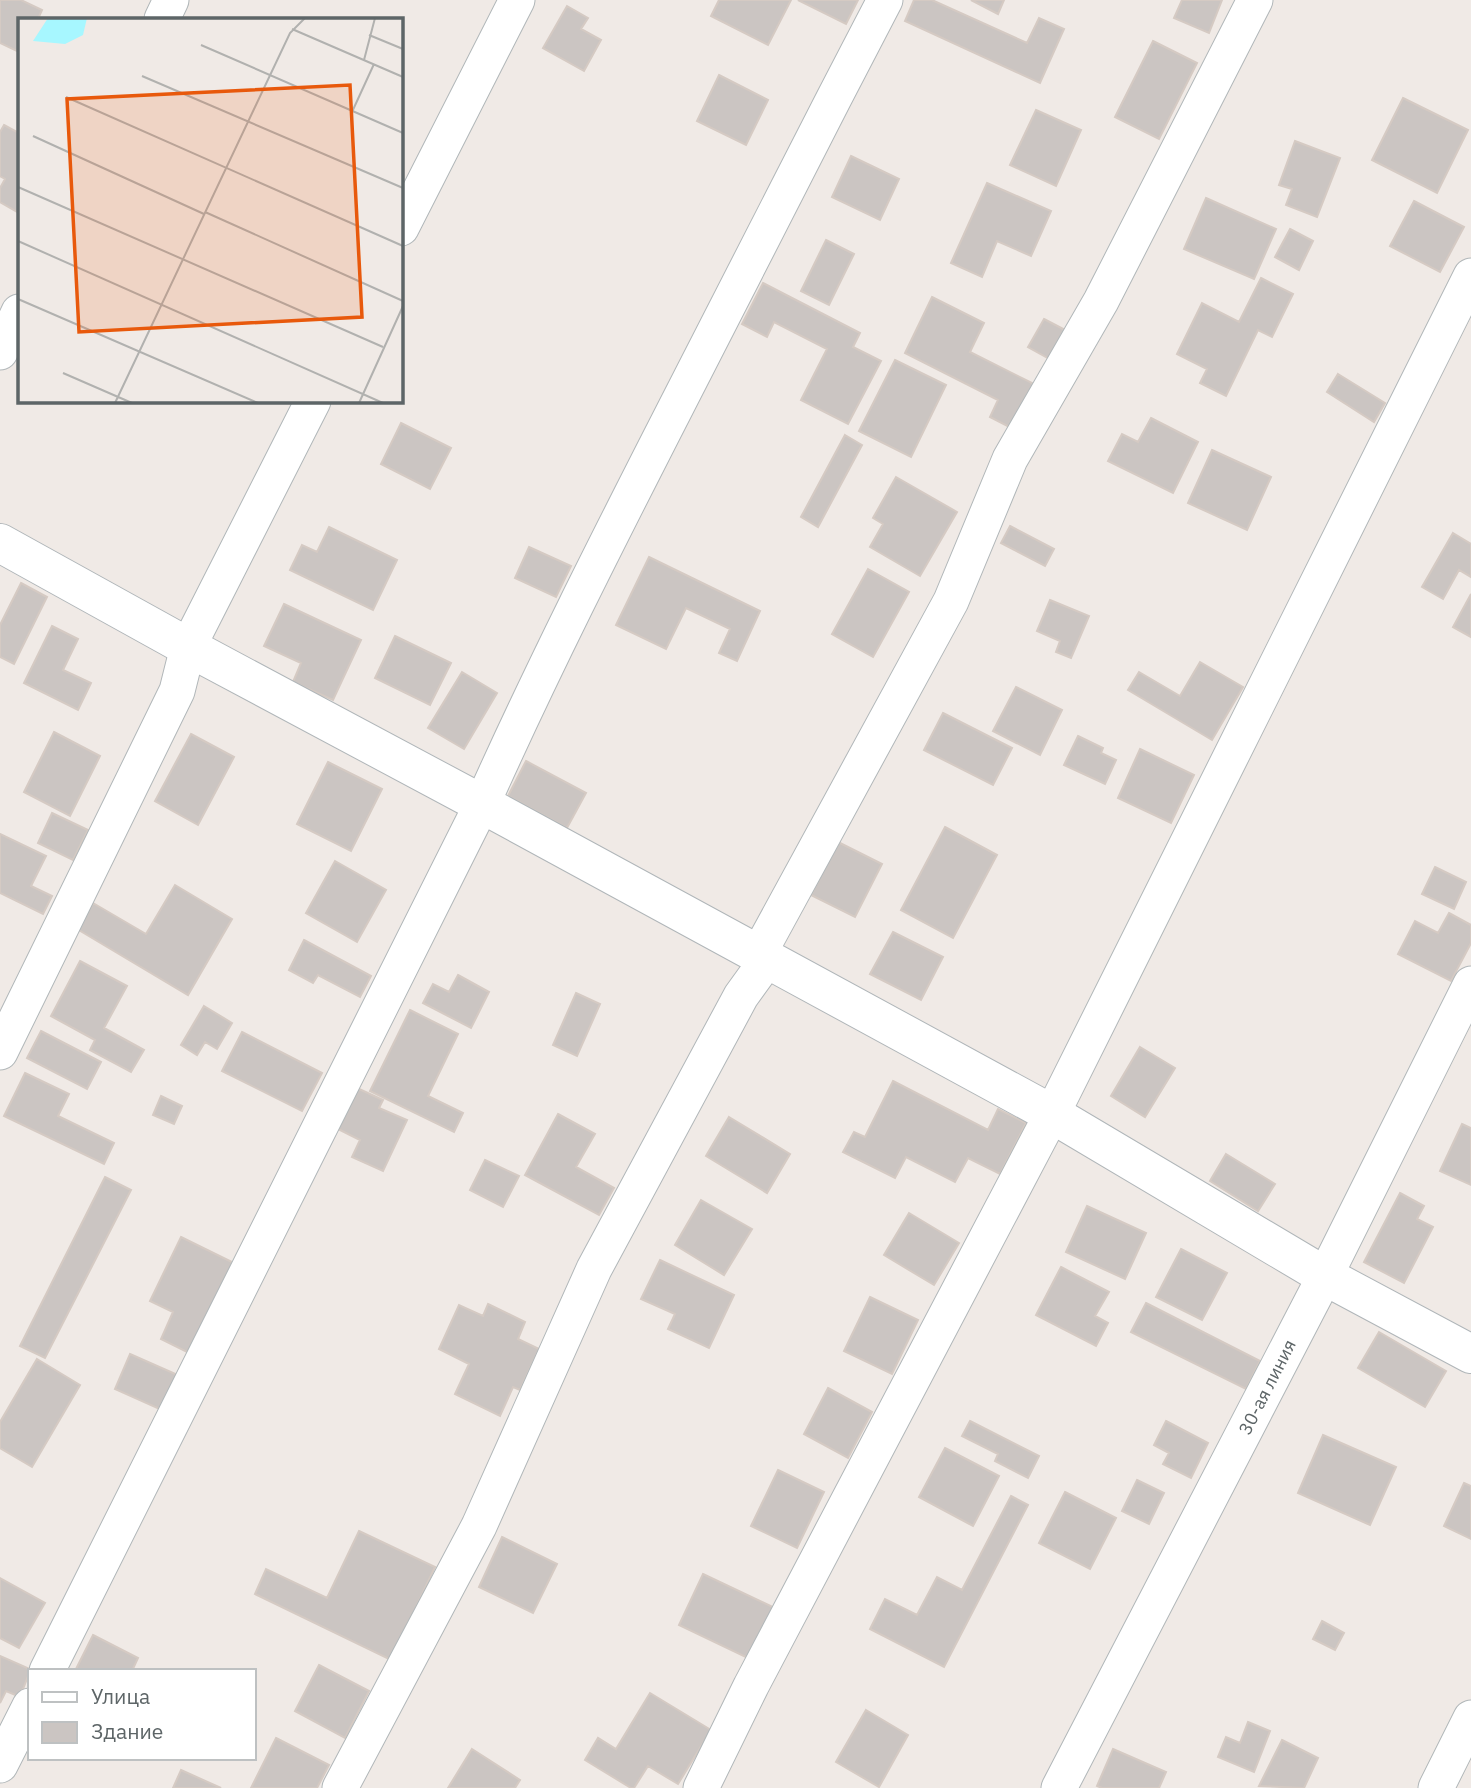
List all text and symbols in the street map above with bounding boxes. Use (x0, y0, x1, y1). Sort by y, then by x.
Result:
inset map (18, 18, 402, 402)
street label: 30-ая линия (1233, 1336, 1301, 1438)
legend (28, 1669, 256, 1760)
text: Улица (91, 1682, 150, 1710)
text: Здание (91, 1717, 163, 1745)

